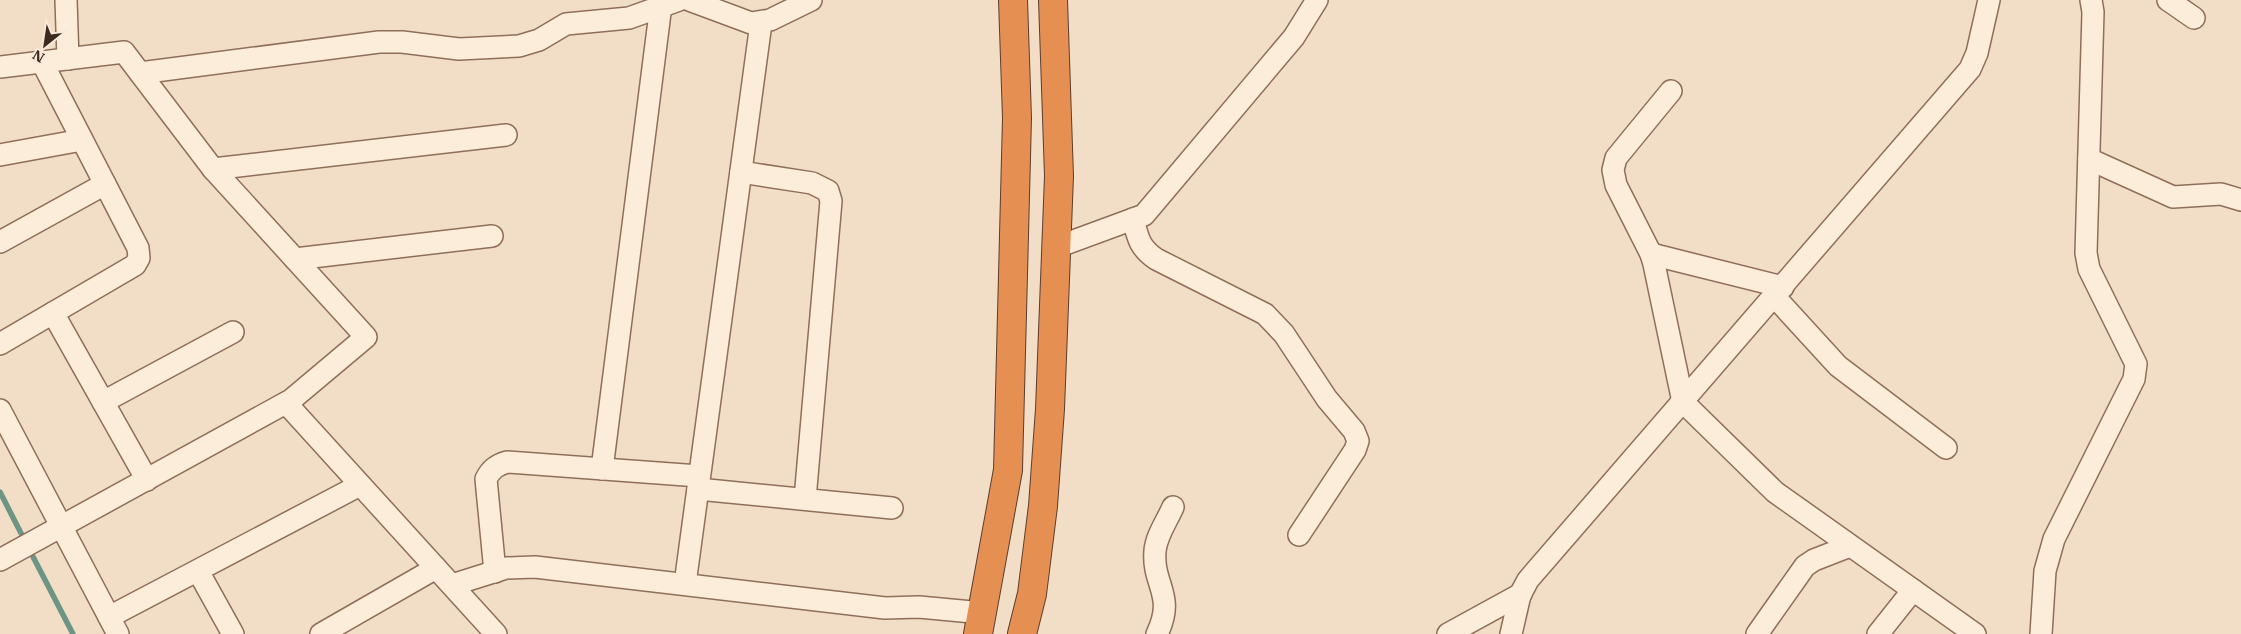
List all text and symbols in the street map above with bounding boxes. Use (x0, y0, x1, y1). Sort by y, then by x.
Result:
north arrow (20, 20, 70, 70)
text: N (29, 46, 48, 67)

